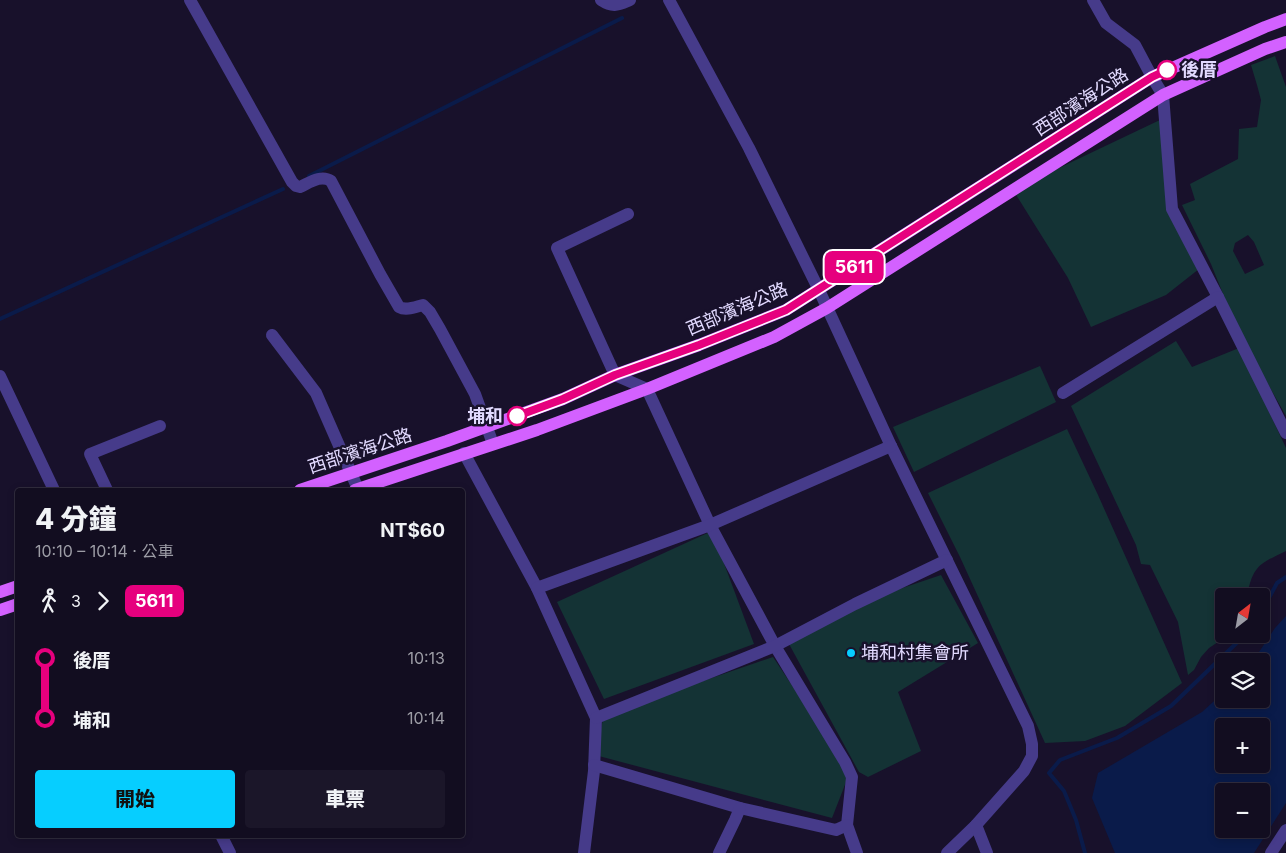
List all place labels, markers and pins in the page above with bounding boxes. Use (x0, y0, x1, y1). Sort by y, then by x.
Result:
place label: 後厝 (1181, 59, 1217, 80)
marker: 後厝 (1157, 60, 1177, 80)
place label: 埔和 (467, 405, 503, 426)
marker: 埔和 (507, 406, 527, 426)
place label: 埔和村集會所 (861, 642, 969, 663)
marker: 埔和村集會所 (845, 647, 857, 659)

